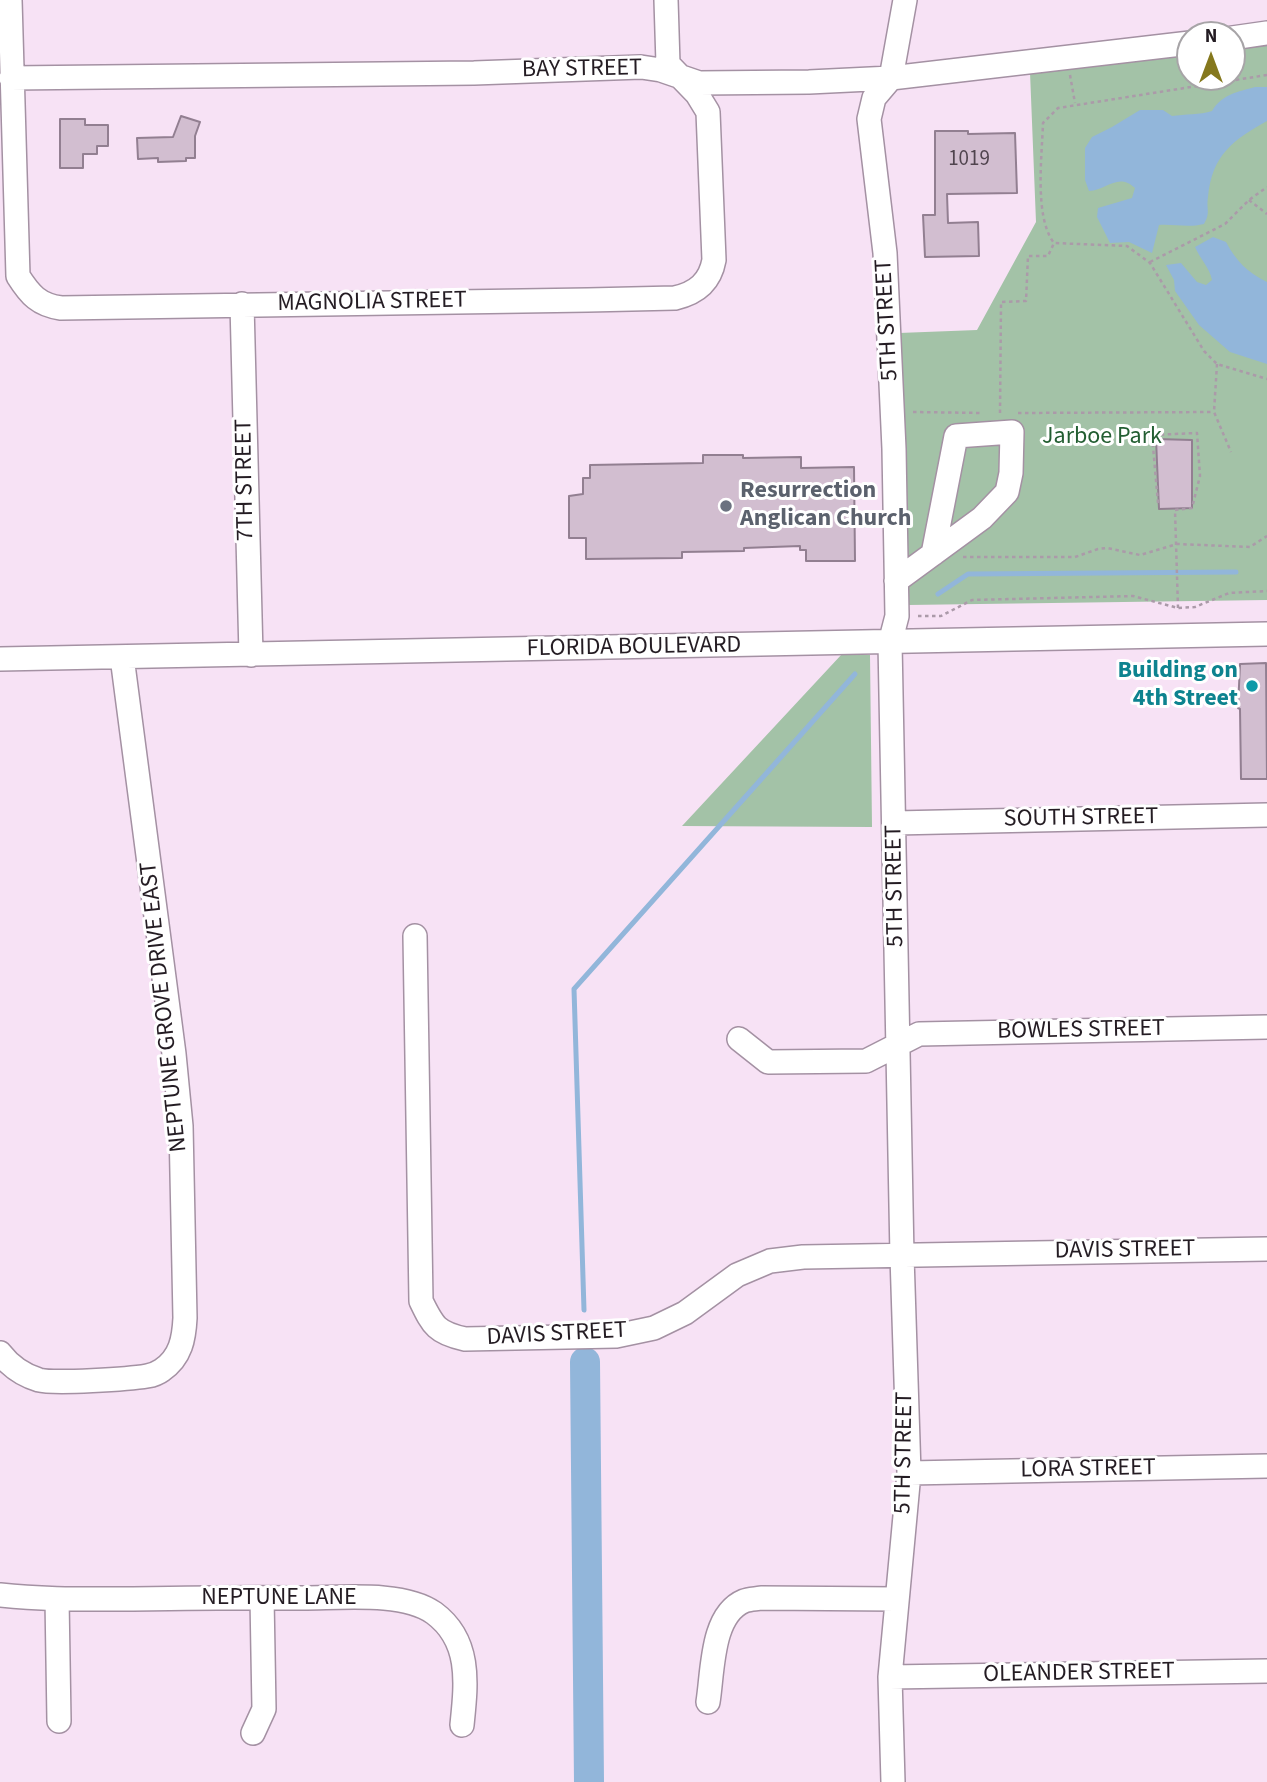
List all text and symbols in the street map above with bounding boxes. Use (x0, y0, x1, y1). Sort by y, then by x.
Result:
north arrow (1176, 21, 1246, 91)
text: N (1205, 23, 1217, 50)
street label: BAY STREET (522, 55, 642, 85)
house number: 1019 (948, 147, 990, 173)
street label: 5TH STREET (870, 258, 906, 382)
street label: MAGNOLIA STREET (277, 287, 467, 319)
street label: 7TH STREET (231, 419, 261, 541)
park label: Jarboe Park (1042, 424, 1162, 452)
place label: Resurrection Anglican Church (740, 478, 912, 534)
marker: Resurrection Anglican Church (718, 498, 734, 514)
street label: FLORIDA BOULEVARD (527, 632, 741, 664)
place label: Building on 4th Street (1118, 658, 1238, 714)
marker: Building on 4th Street (1244, 678, 1260, 694)
street label: SOUTH STREET (1003, 803, 1159, 835)
street label: 5TH STREET (881, 825, 911, 947)
street label: NEPTUNE GROVE DRIVE EAST (135, 860, 195, 1154)
street label: BOWLES STREET (997, 1015, 1165, 1047)
street label: DAVIS STREET (1054, 1235, 1196, 1267)
street label: DAVIS STREET (486, 1317, 628, 1353)
street label: 5TH STREET (890, 1392, 920, 1514)
street label: LORA STREET (1020, 1454, 1156, 1486)
street label: NEPTUNE LANE (201, 1585, 357, 1613)
street label: OLEANDER STREET (983, 1658, 1175, 1690)

